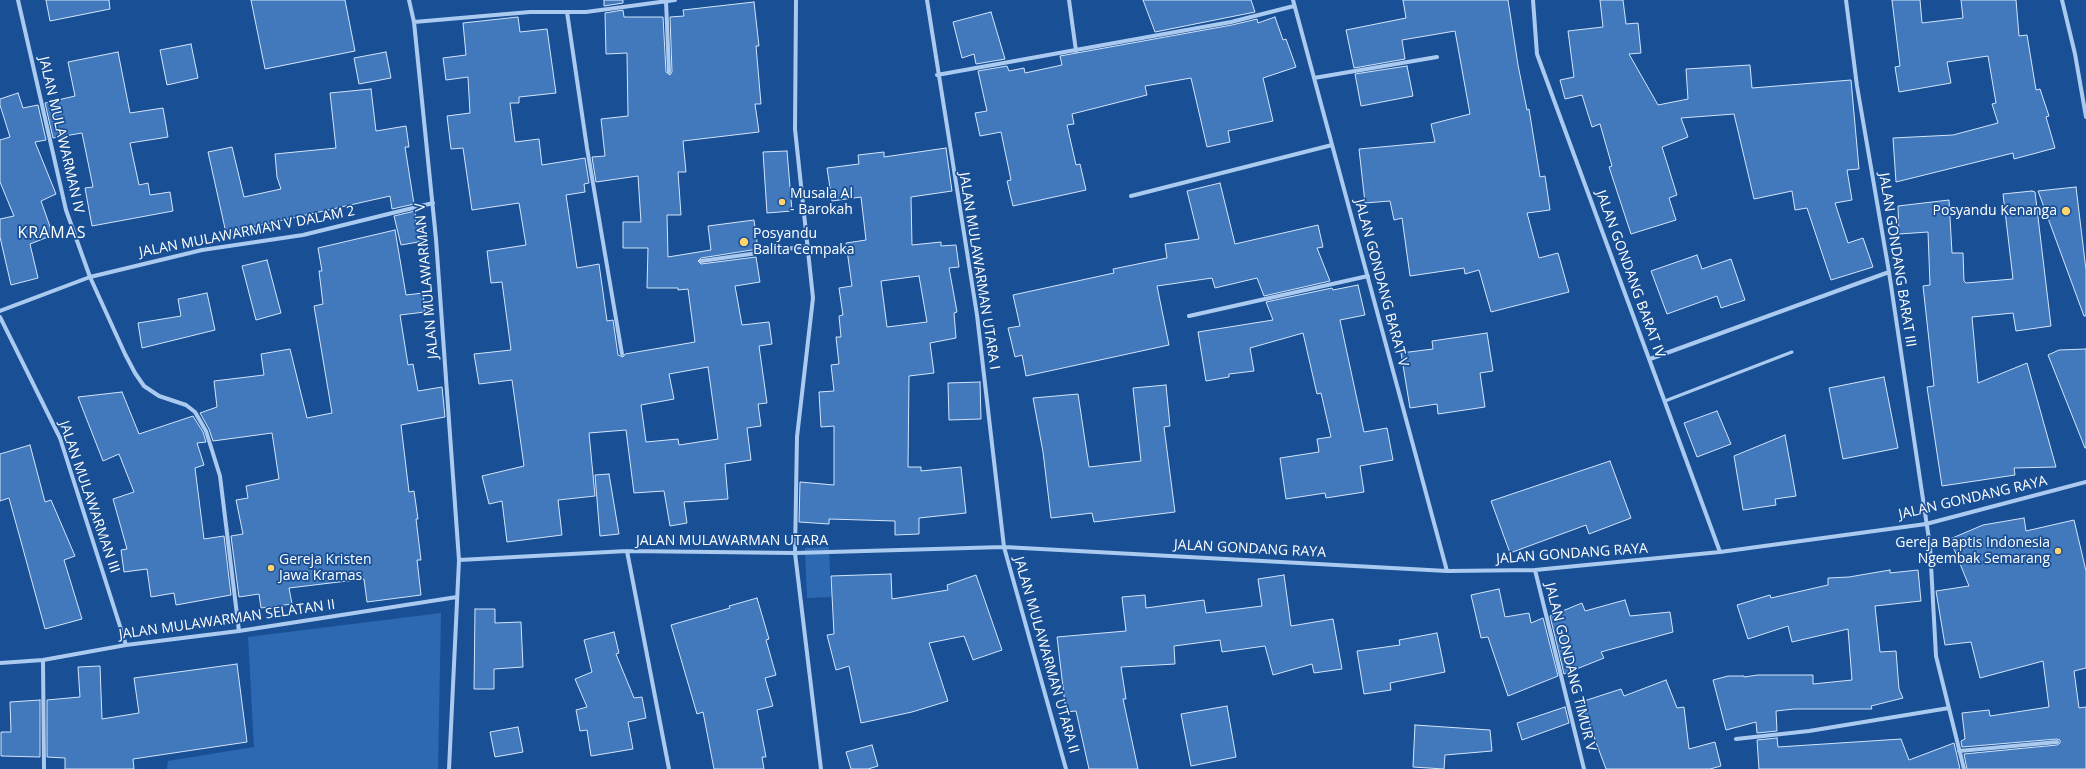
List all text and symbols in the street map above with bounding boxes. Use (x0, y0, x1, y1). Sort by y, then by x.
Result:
street label: JALAN MULAWARMAN IV (35, 55, 87, 215)
street label: JALAN MULAWARMAN UTARA I (955, 171, 1003, 371)
street label: JALAN GONDANG BARAT III (1875, 172, 1919, 348)
place label: Musala Al - Barokah (790, 186, 853, 218)
street label: JALAN GONDANG BARAT IV (1592, 188, 1668, 360)
marker: Musala Al - Barokah (777, 197, 787, 207)
street label: JALAN GONDANG BARAT V (1350, 197, 1412, 369)
street label: JALAN MULAWARMAN V (412, 202, 442, 360)
street label: JALAN MULAWARMAN V DALAM 2 (138, 203, 356, 261)
place label: Posyandu Kenanga (1933, 203, 2057, 219)
marker: Posyandu Kenanga (2060, 205, 2072, 217)
district label: KRAMAS (17, 223, 87, 243)
place label: Posyandu Balita Cempaka (753, 226, 854, 258)
marker: Posyandu Balita Cempaka (738, 236, 750, 248)
street label: JALAN MULAWARMAN III (55, 419, 123, 575)
street label: JALAN GONDANG RAYA (1897, 473, 2049, 523)
street label: JALAN MULAWARMAN UTARA (636, 533, 828, 549)
place label: Gereja Baptis Indonesia Ngembak Semarang (1895, 535, 2050, 568)
street label: JALAN GONDANG RAYA (1174, 537, 1326, 561)
street label: JALAN GONDANG RAYA (1496, 540, 1648, 568)
marker: Gereja Baptis Indonesia Ngembak Semarang (2053, 546, 2063, 556)
place label: Gereja Kristen Jawa Kramas (279, 552, 372, 584)
street label: JALAN MULAWARMAN UTARA II (1010, 555, 1082, 755)
marker: Gereja Kristen Jawa Kramas (266, 563, 276, 573)
street label: JALAN GONDANG TIMUR V (1541, 581, 1599, 753)
street label: JALAN MULAWARMAN SELATAN II (118, 597, 336, 643)

